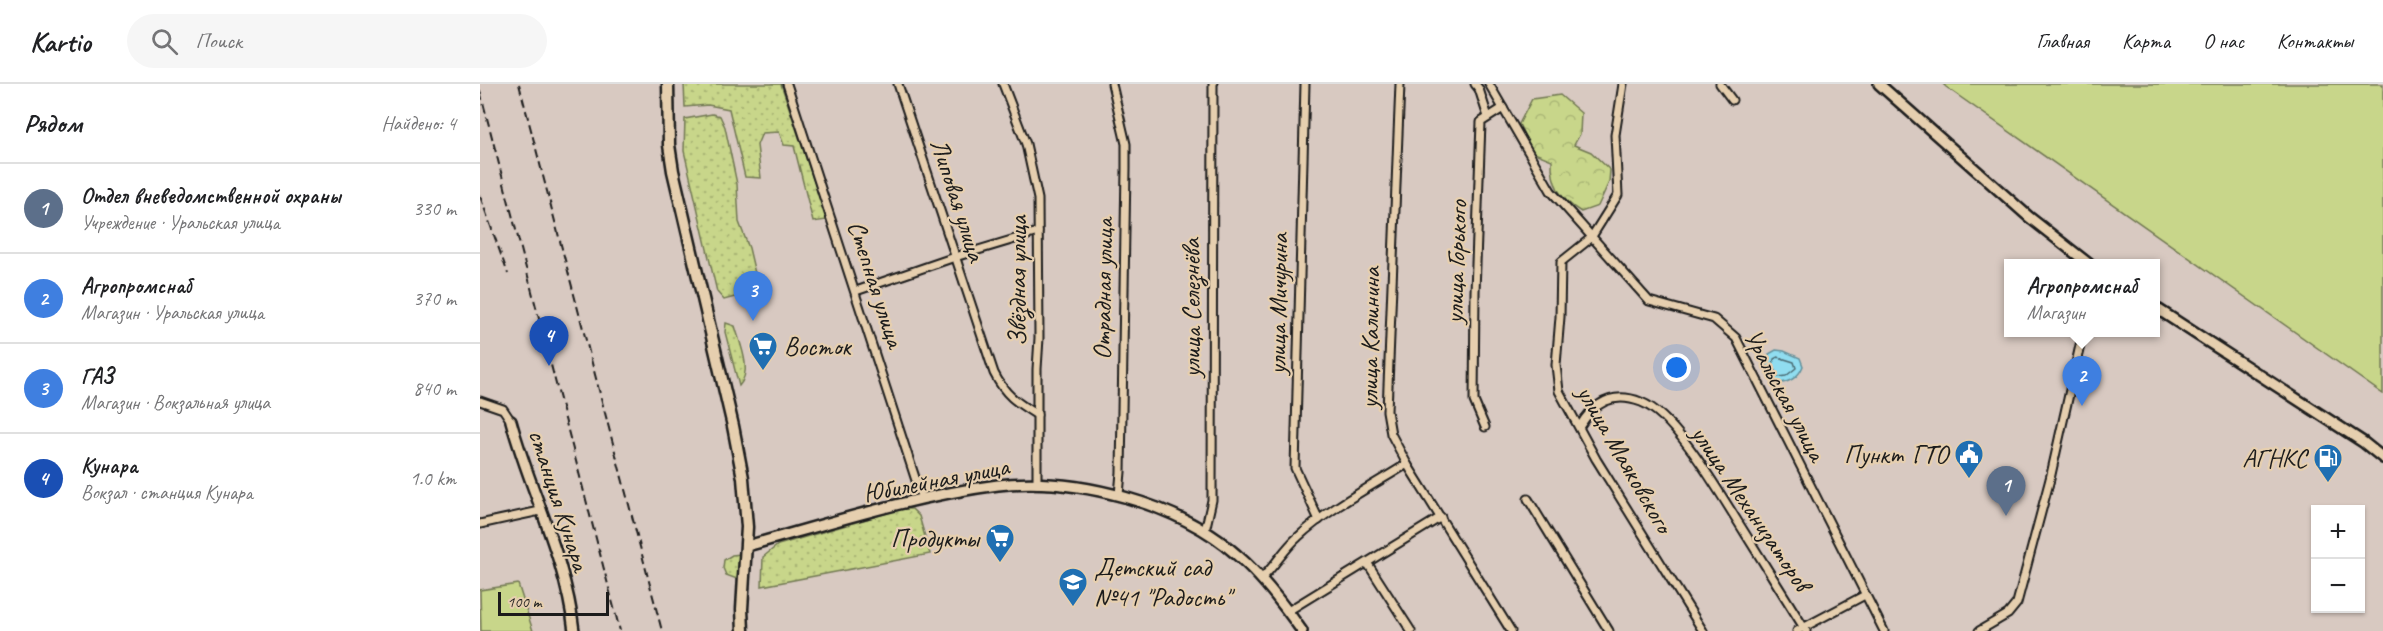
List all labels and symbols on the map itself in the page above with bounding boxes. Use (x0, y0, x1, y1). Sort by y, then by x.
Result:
street label: Липовая улица (923, 134, 994, 267)
street label: улица Горького (1437, 198, 1475, 326)
street label: Звёздная улица (1001, 214, 1035, 346)
street label: Степная улица (840, 216, 913, 354)
street label: Отрадная улица (1085, 216, 1121, 360)
street label: улица Мичурина (1260, 231, 1296, 377)
street label: улица Селезнёва (1175, 237, 1209, 380)
street label: улица Калинина (1352, 265, 1388, 411)
pin: 3 (734, 272, 772, 321)
pin: 4 (530, 316, 568, 366)
street label: Уральская улица (1736, 323, 1835, 469)
supermarket icon: Восток (747, 330, 779, 372)
place label: Восток (784, 330, 852, 363)
your location (1662, 353, 1691, 382)
pin: 2 (2062, 356, 2102, 406)
street label: улица Маяковского (1568, 377, 1682, 541)
street label: улица Механизаторов (1682, 417, 1821, 601)
street label: станция Кунара (521, 425, 598, 577)
place label: Пункт ГТО (1844, 438, 1951, 471)
public building icon: Пункт ГТО (1953, 438, 1985, 480)
place label: АГНКС (2242, 442, 2309, 475)
fuel station icon: АГНКС (2312, 442, 2344, 484)
street label: Юбилейная улица (860, 449, 1013, 510)
pin: 1 (1986, 466, 2026, 516)
place label: Продукты (891, 522, 981, 555)
supermarket icon: Продукты (984, 522, 1016, 564)
place label: Детский сад №41 "Радость" (1094, 551, 1235, 614)
school or university icon: Детский сад №41 "Радость" (1057, 566, 1089, 608)
scale bar (498, 589, 609, 616)

